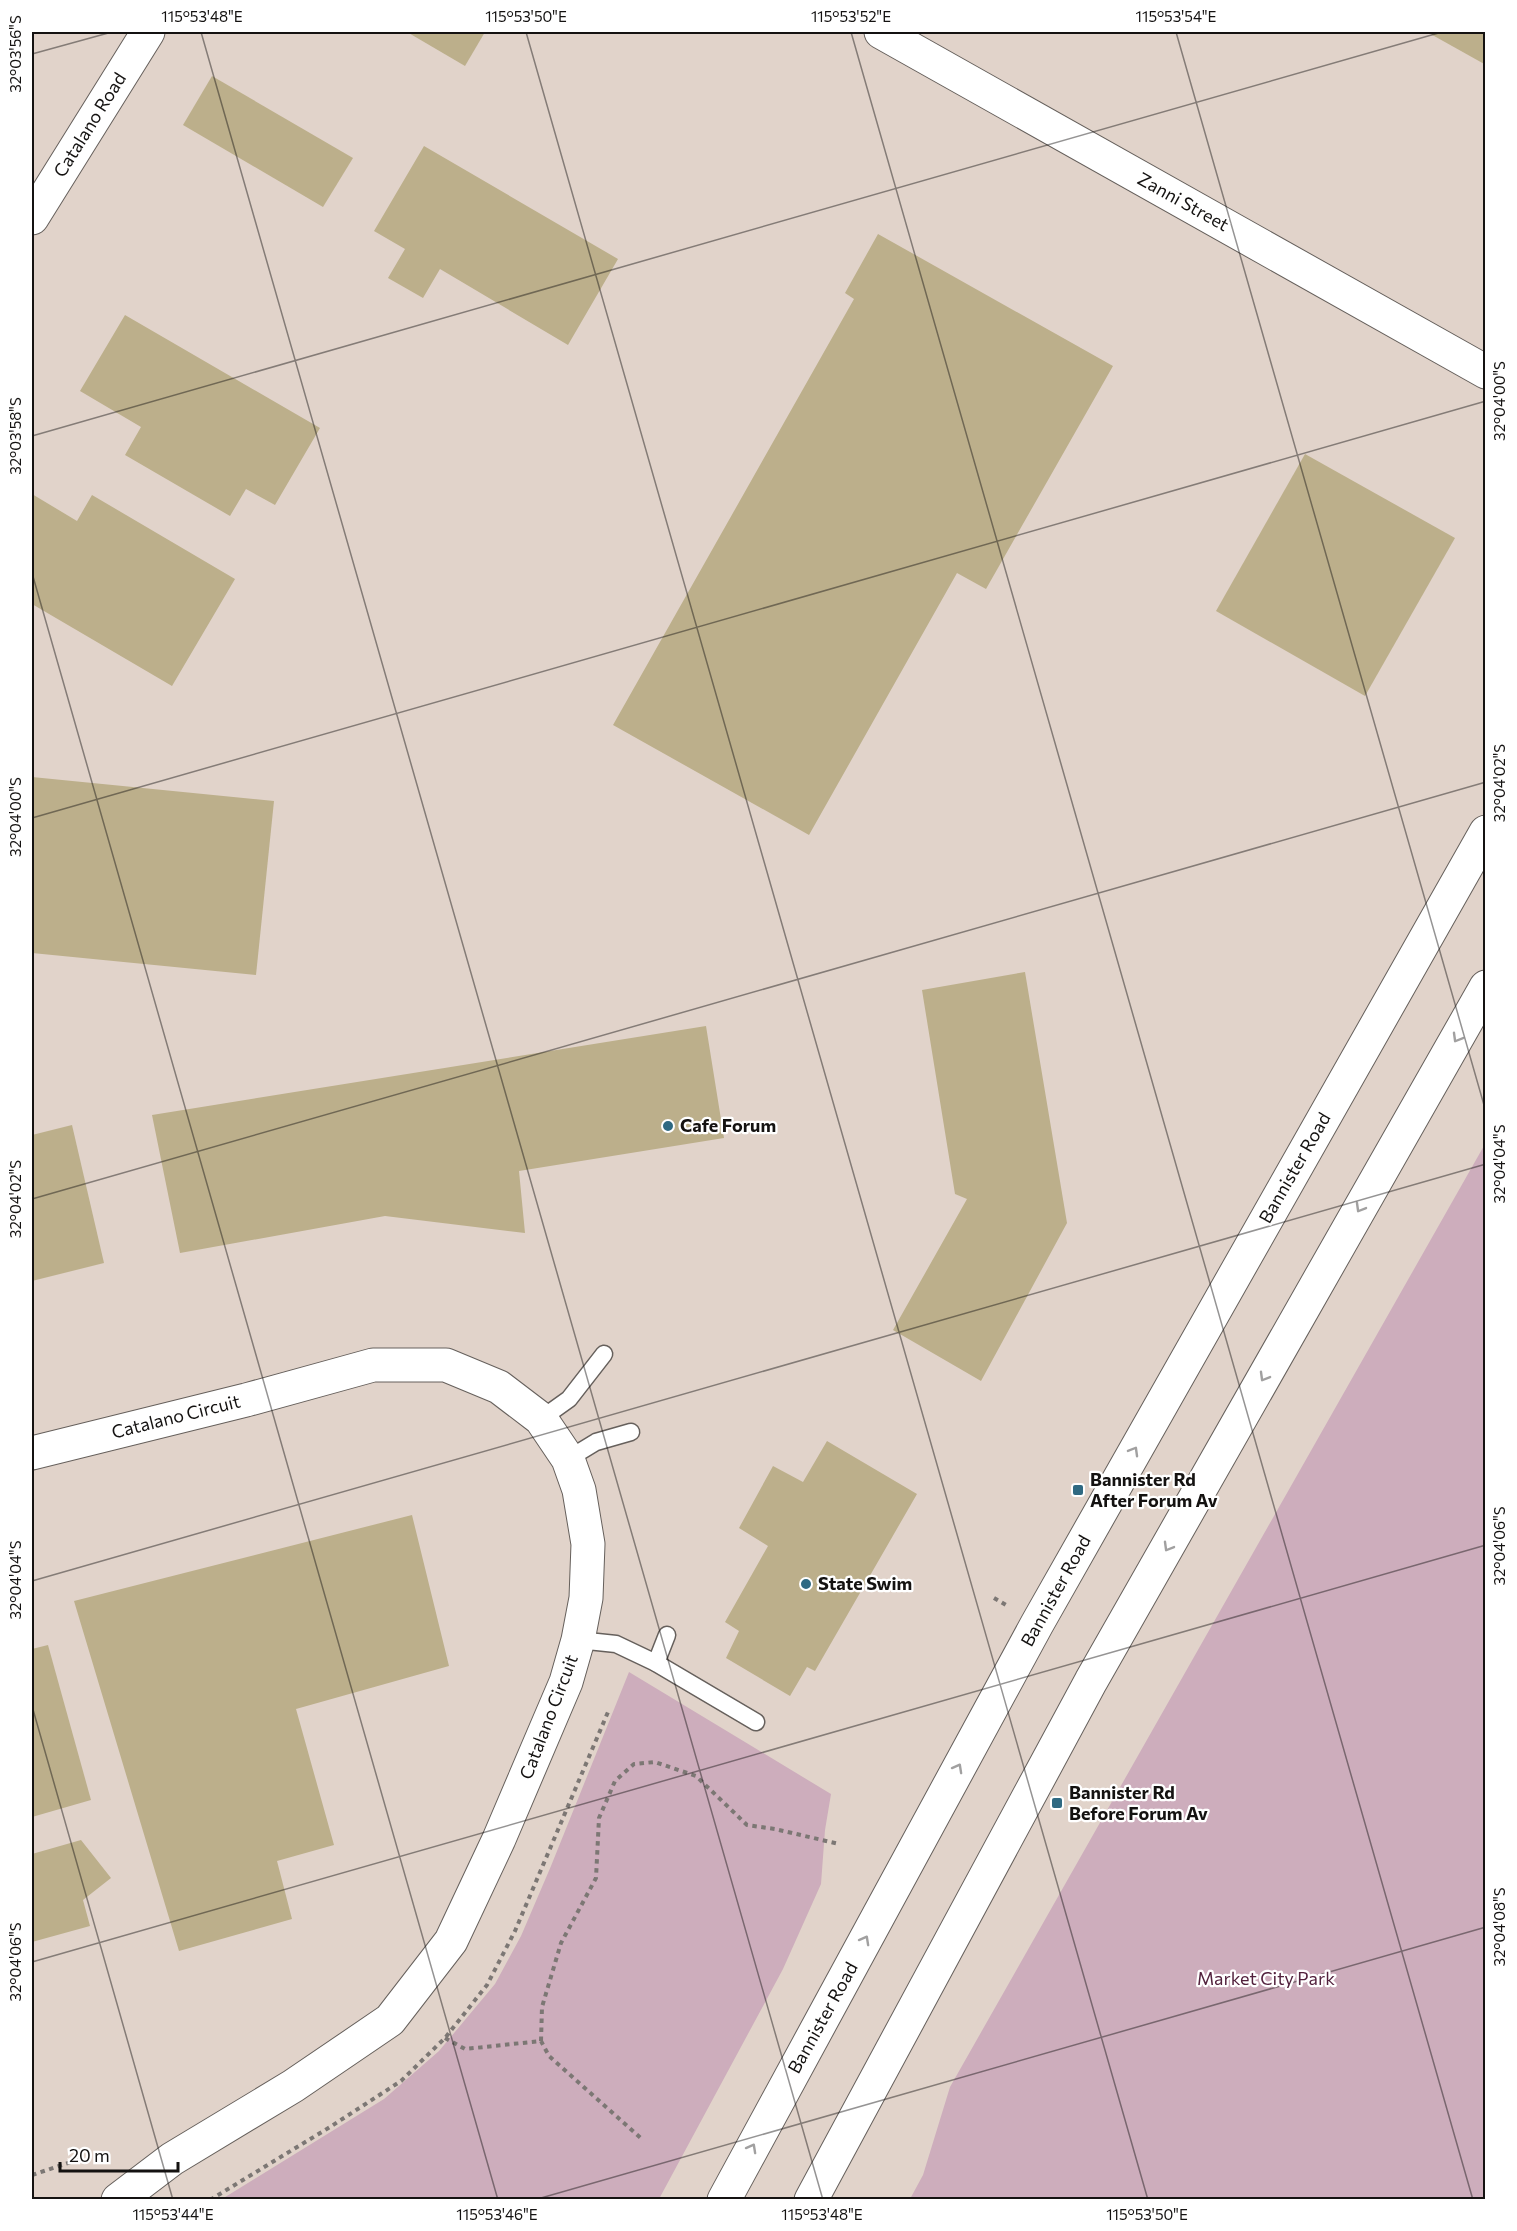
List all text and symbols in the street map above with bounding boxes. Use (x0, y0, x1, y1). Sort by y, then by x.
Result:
text: 115°53'48"E (161, 7, 243, 25)
text: 115°53'50"E (485, 7, 567, 25)
text: 115°53'52"E (811, 7, 891, 25)
text: 115°53'54"E (1136, 7, 1216, 25)
text: 32°03'56"S (6, 15, 24, 93)
street label: Catalano Road (48, 68, 130, 181)
street label: Zanni Street (1134, 167, 1233, 235)
text: 32°04'00"S (1490, 361, 1508, 441)
text: 32°03'58"S (6, 397, 24, 475)
text: 32°04'02"S (1490, 744, 1508, 822)
text: 32°04'00"S (6, 777, 24, 857)
one-way arrow (1452, 1032, 1464, 1042)
street label: Bannister Road (1254, 1108, 1335, 1227)
place label: Cafe Forum (680, 1114, 776, 1136)
marker: Cafe Forum (661, 1119, 675, 1133)
text: 32°04'04"S (1490, 1124, 1508, 1204)
text: 32°04'02"S (6, 1160, 24, 1238)
one-way arrow (1356, 1202, 1367, 1212)
one-way arrow (1260, 1371, 1271, 1381)
street label: Catalano Circuit (109, 1389, 242, 1443)
one-way arrow (1127, 1447, 1139, 1457)
place label: Bannister Rd After Forum Av (1090, 1468, 1218, 1511)
marker: Bannister Rd After Forum Av (1071, 1483, 1085, 1497)
text: 32°04'06"S (1490, 1506, 1508, 1586)
street label: Bannister Road (1015, 1531, 1095, 1650)
text: 32°04'04"S (6, 1540, 24, 1620)
one-way arrow (1163, 1541, 1175, 1551)
place label: State Swim (818, 1572, 912, 1594)
marker: State Swim (799, 1577, 813, 1591)
street label: Catalano Circuit (514, 1651, 582, 1782)
one-way arrow (951, 1764, 962, 1775)
place label: Bannister Rd Before Forum Av (1069, 1781, 1208, 1824)
marker: Bannister Rd Before Forum Av (1050, 1796, 1064, 1810)
text: 32°04'08"S (1490, 1887, 1508, 1967)
text: 32°04'06"S (6, 1922, 24, 2002)
one-way arrow (858, 1936, 869, 1946)
street label: Bannister Road (782, 1958, 862, 2077)
park label: Market City Park (1197, 1967, 1335, 1989)
scale bar (60, 2135, 178, 2173)
text: 20 m (69, 2144, 110, 2166)
one-way arrow (745, 2144, 756, 2154)
text: 115°53'44"E (132, 2205, 214, 2223)
text: 115°53'46"E (456, 2205, 538, 2223)
text: 115°53'48"E (781, 2205, 863, 2223)
text: 115°53'50"E (1106, 2205, 1188, 2223)

